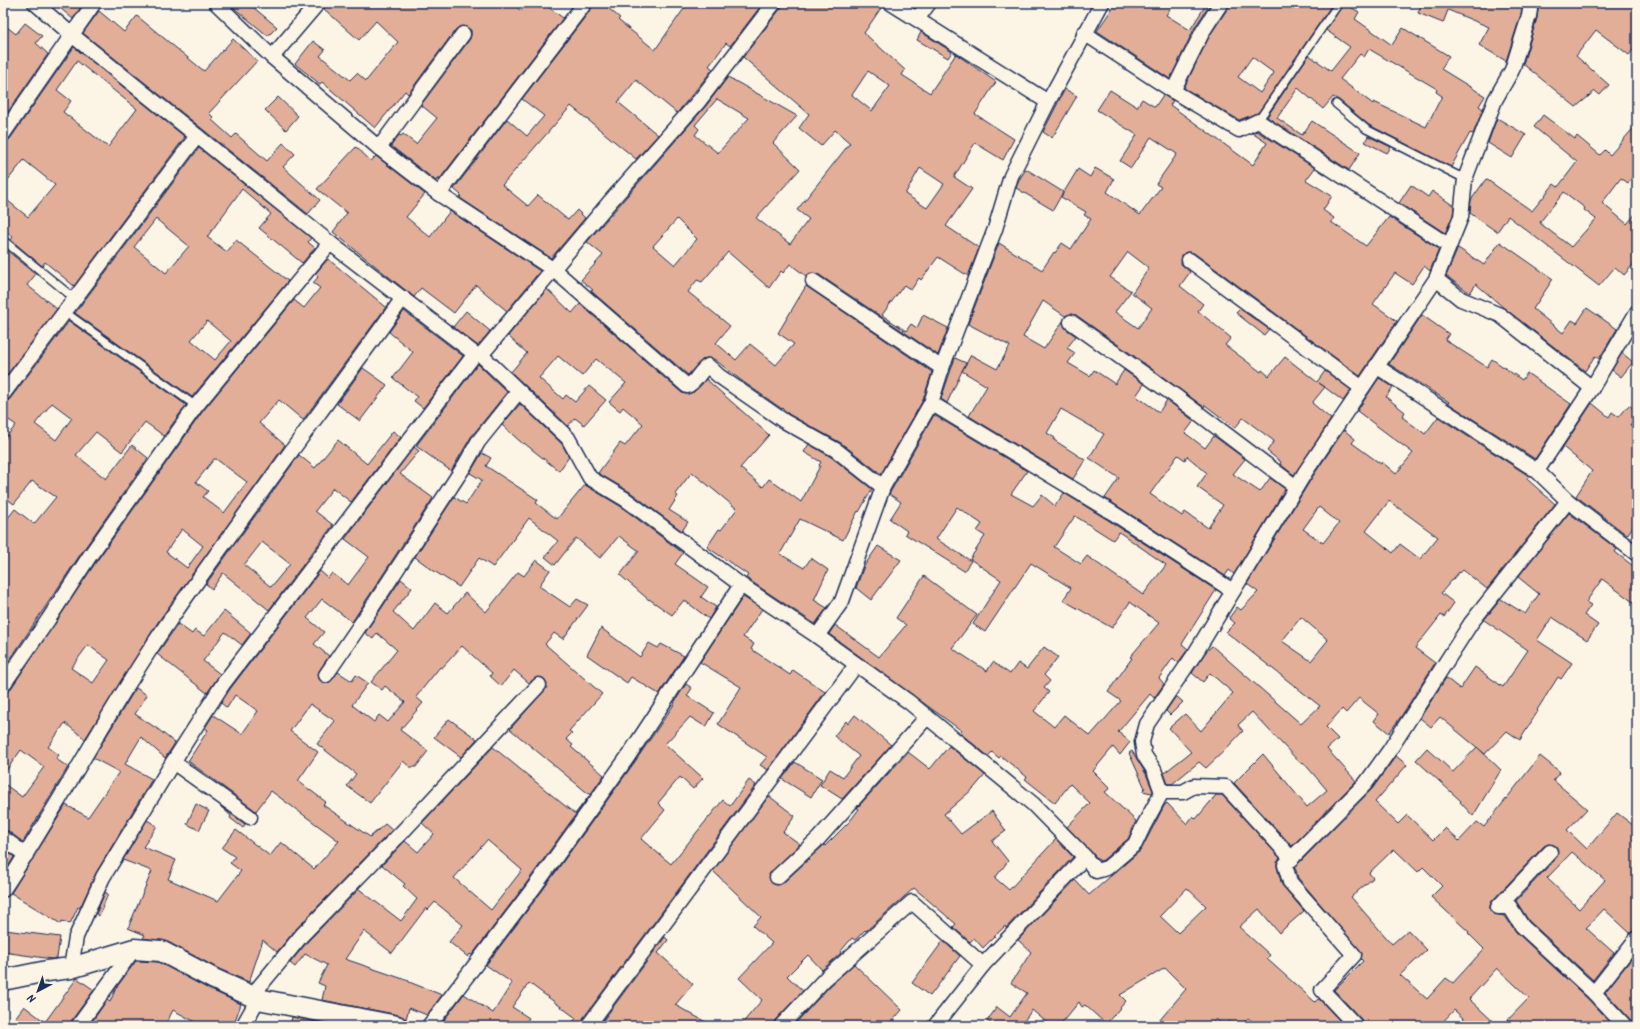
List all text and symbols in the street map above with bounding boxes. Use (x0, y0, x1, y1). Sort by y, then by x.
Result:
north arrow (18, 971, 58, 1011)
text: N (24, 989, 41, 1007)

